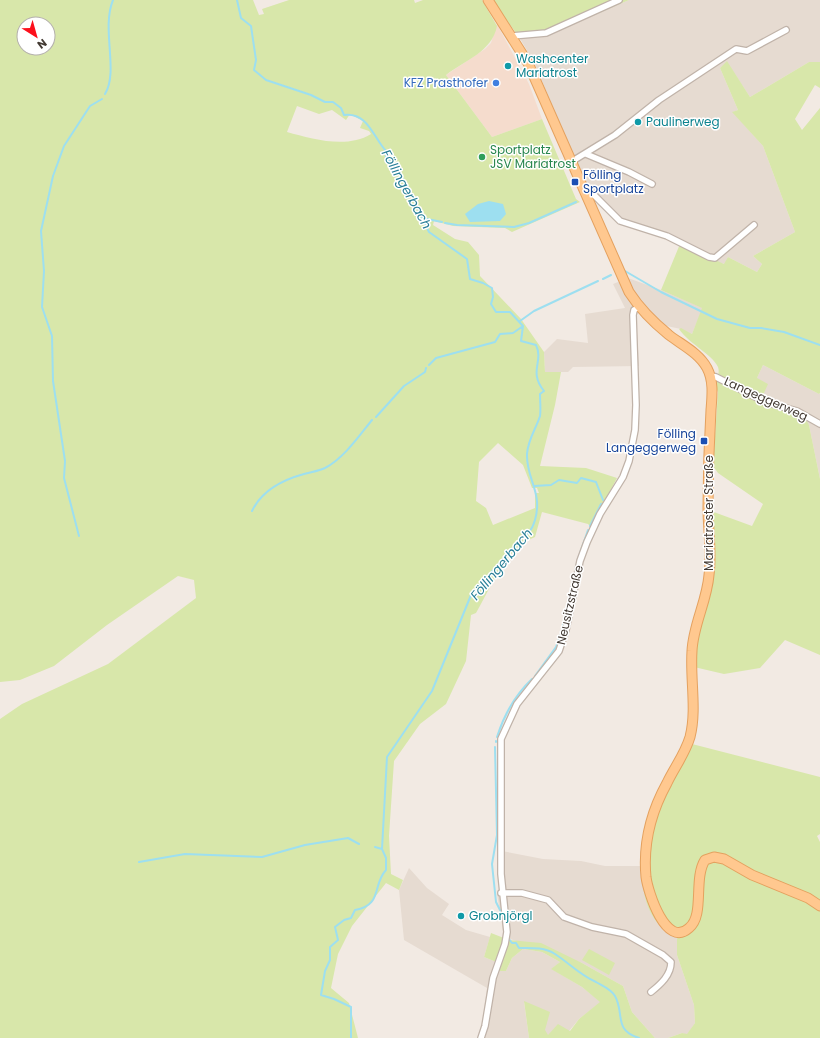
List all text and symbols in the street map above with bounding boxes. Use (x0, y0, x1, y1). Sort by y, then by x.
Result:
north arrow (16, 16, 56, 56)
text: N (34, 35, 50, 53)
place label: Washcenter Mariatrost (516, 50, 589, 81)
marker: Washcenter Mariatrost (503, 61, 513, 71)
place label: KFZ Prasthofer (404, 74, 489, 91)
marker: KFZ Prasthofer (491, 78, 501, 88)
place label: Paulinerweg (646, 113, 720, 130)
marker: Paulinerweg (633, 117, 643, 127)
place label: Sportplatz JSV Mariatrost (490, 141, 576, 172)
water label: Föllingerbach (377, 146, 436, 232)
marker: Sportplatz JSV Mariatrost (477, 152, 487, 162)
place label: Fölling Sportplatz (583, 166, 644, 197)
marker: Fölling Sportplatz (570, 177, 580, 187)
street label: Langeggerweg (722, 372, 811, 425)
place label: Fölling Langeggerweg (606, 425, 696, 456)
marker: Fölling Langeggerweg (699, 436, 709, 446)
street label: Mariatroster Straße (700, 455, 717, 571)
water label: Föllingerbach (466, 524, 537, 604)
street label: Neusitzstraße (552, 563, 587, 646)
place label: Grobnjörgl (469, 907, 533, 924)
marker: Grobnjörgl (456, 911, 466, 921)

